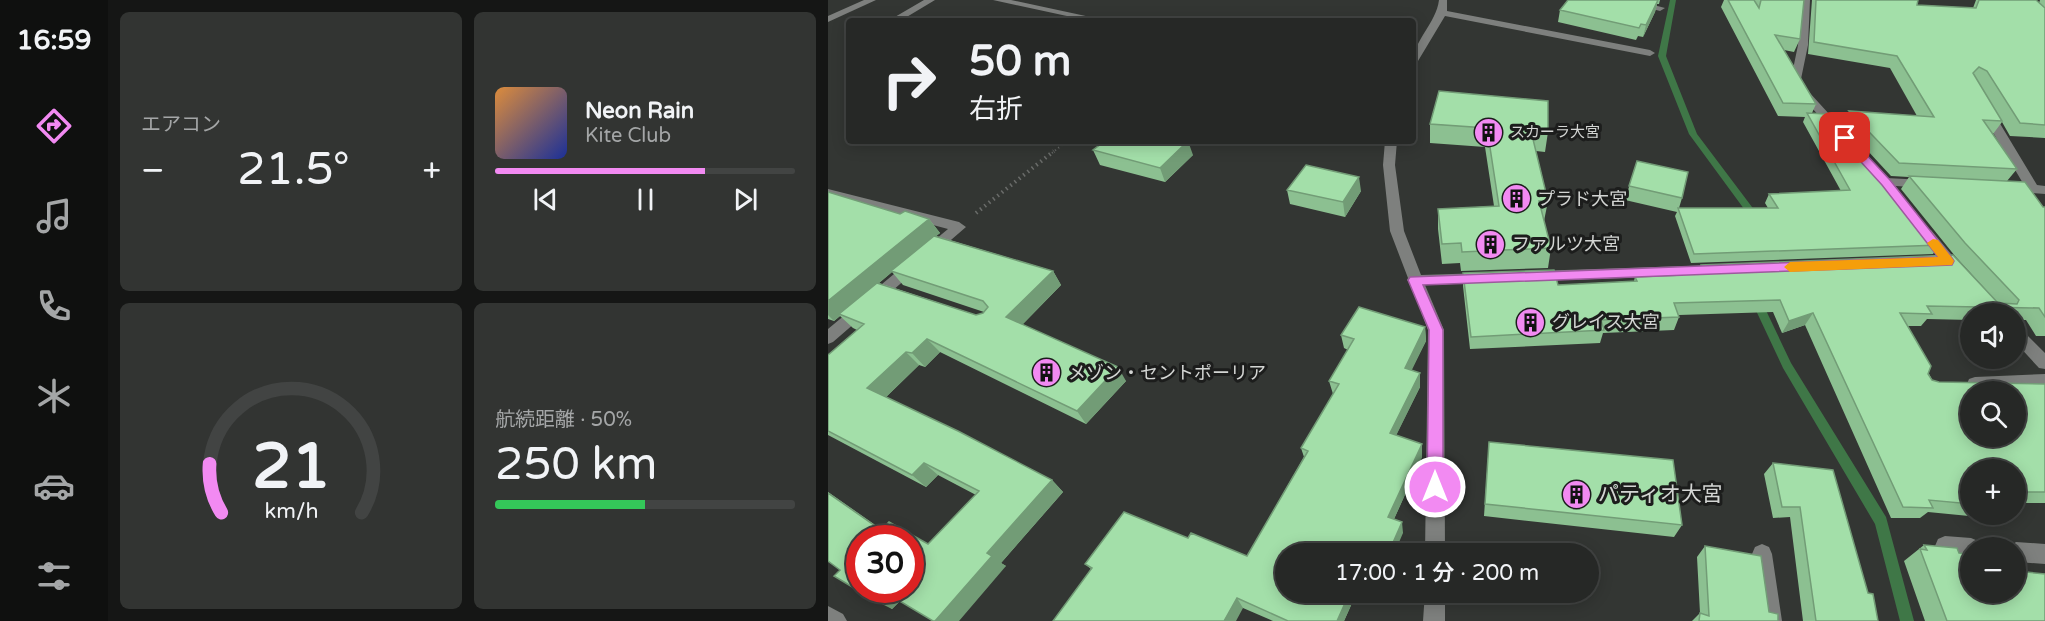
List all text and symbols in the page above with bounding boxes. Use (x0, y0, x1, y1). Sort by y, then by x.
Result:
text: 16:59 (17, 24, 91, 57)
text: 50 m (969, 36, 1071, 87)
icon: right (870, 42, 948, 120)
text: 右折 (969, 93, 1023, 126)
text: Neon Rain (585, 98, 694, 124)
icon: directions (33, 105, 75, 147)
pin (1819, 112, 1870, 163)
text: エアコン (141, 113, 221, 137)
building icon: スカーラ大宮 (1473, 116, 1505, 148)
icon: arrive (1828, 121, 1861, 154)
place label: スカーラ大宮 (1510, 123, 1600, 141)
text: Kite Club (585, 124, 671, 148)
text: 21.5° (237, 143, 350, 197)
text: − (141, 151, 165, 190)
text: + (422, 151, 441, 190)
icon: previous (529, 183, 562, 216)
icon: pause (629, 183, 662, 216)
icon: next (729, 183, 762, 216)
building icon: プラド大宮 (1500, 183, 1532, 215)
place label: プラド大宮 (1537, 188, 1627, 210)
icon: music (33, 195, 75, 237)
building icon: ファルツ大宮 (1475, 228, 1507, 260)
place label: ファルツ大宮 (1512, 233, 1620, 255)
icon: phone (33, 285, 75, 327)
map controls (1960, 303, 2026, 603)
button: sound (1960, 303, 2026, 369)
building icon: グレイス大宮 (1515, 306, 1547, 338)
place label: グレイス大宮 (1552, 311, 1659, 333)
building icon: メゾン・セントポーリア (1031, 357, 1063, 389)
place label: メゾン・セントポーリア (1068, 362, 1266, 384)
icon: climate (33, 375, 75, 417)
button: search (1960, 381, 2026, 447)
text: 航続距離 · 50% (495, 408, 632, 432)
text: 21 (252, 430, 330, 505)
text: 250 km (495, 438, 657, 492)
position arrow (1403, 455, 1467, 519)
button: + (1960, 459, 2026, 525)
icon: car (33, 465, 75, 507)
building icon: パティオ大宮 (1561, 478, 1593, 510)
place label: パティオ大宮 (1598, 482, 1723, 507)
text: km/h (264, 498, 318, 524)
speed limit sign: 30 (846, 525, 924, 603)
button: − (1960, 537, 2026, 603)
icon: filters (33, 555, 75, 597)
text: 17:00 · 1 分 · 200 m (1335, 560, 1539, 586)

